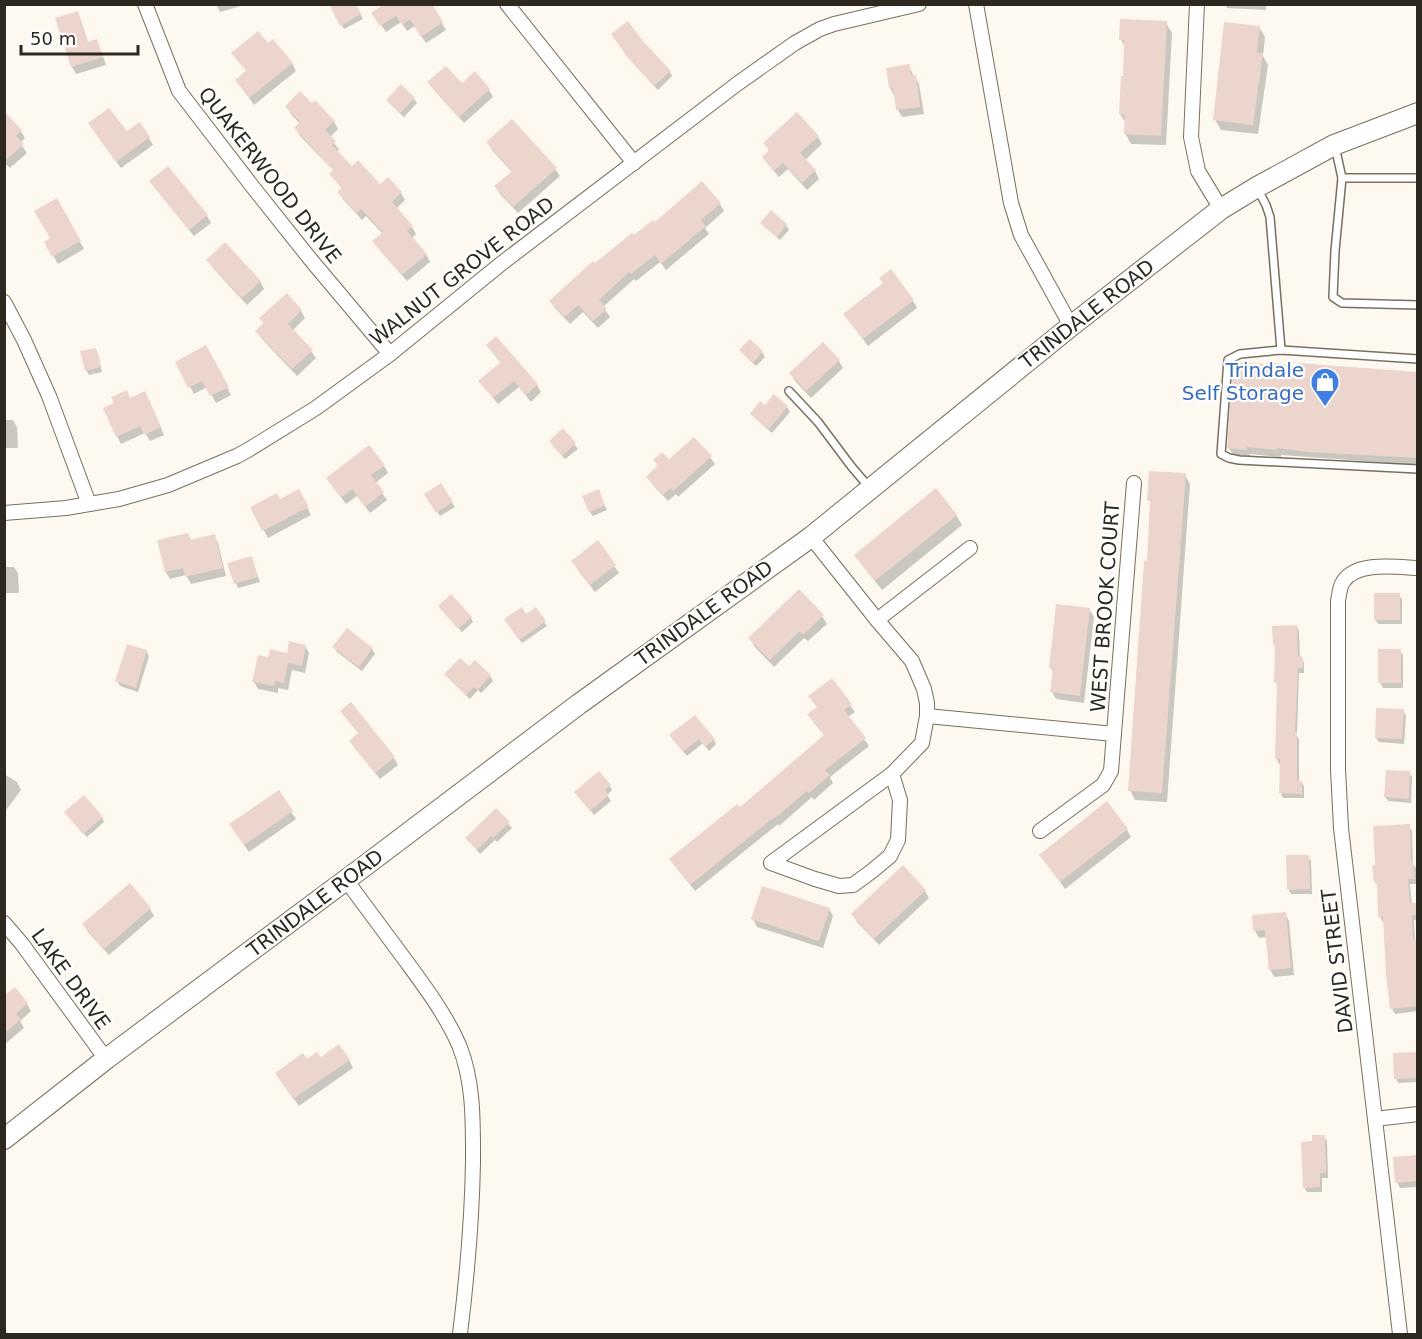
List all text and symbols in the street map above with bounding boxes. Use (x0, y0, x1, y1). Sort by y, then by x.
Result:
scale bar (21, 18, 138, 56)
text: 50 m (30, 28, 76, 49)
street label: QUAKERWOOD DRIVE (194, 82, 346, 268)
street label: WALNUT GROVE ROAD (365, 192, 559, 350)
street label: TRINDALE ROAD (1014, 254, 1159, 375)
place label: Trindale Self Storage (1182, 358, 1304, 405)
shop icon: Trindale Self Storage (1309, 366, 1341, 408)
street label: WEST BROOK COURT (1086, 500, 1124, 713)
street label: TRINDALE ROAD (630, 555, 777, 672)
street label: TRINDALE ROAD (241, 844, 388, 963)
street label: DAVID STREET (1316, 887, 1358, 1034)
street label: LAKE DRIVE (26, 924, 116, 1034)

